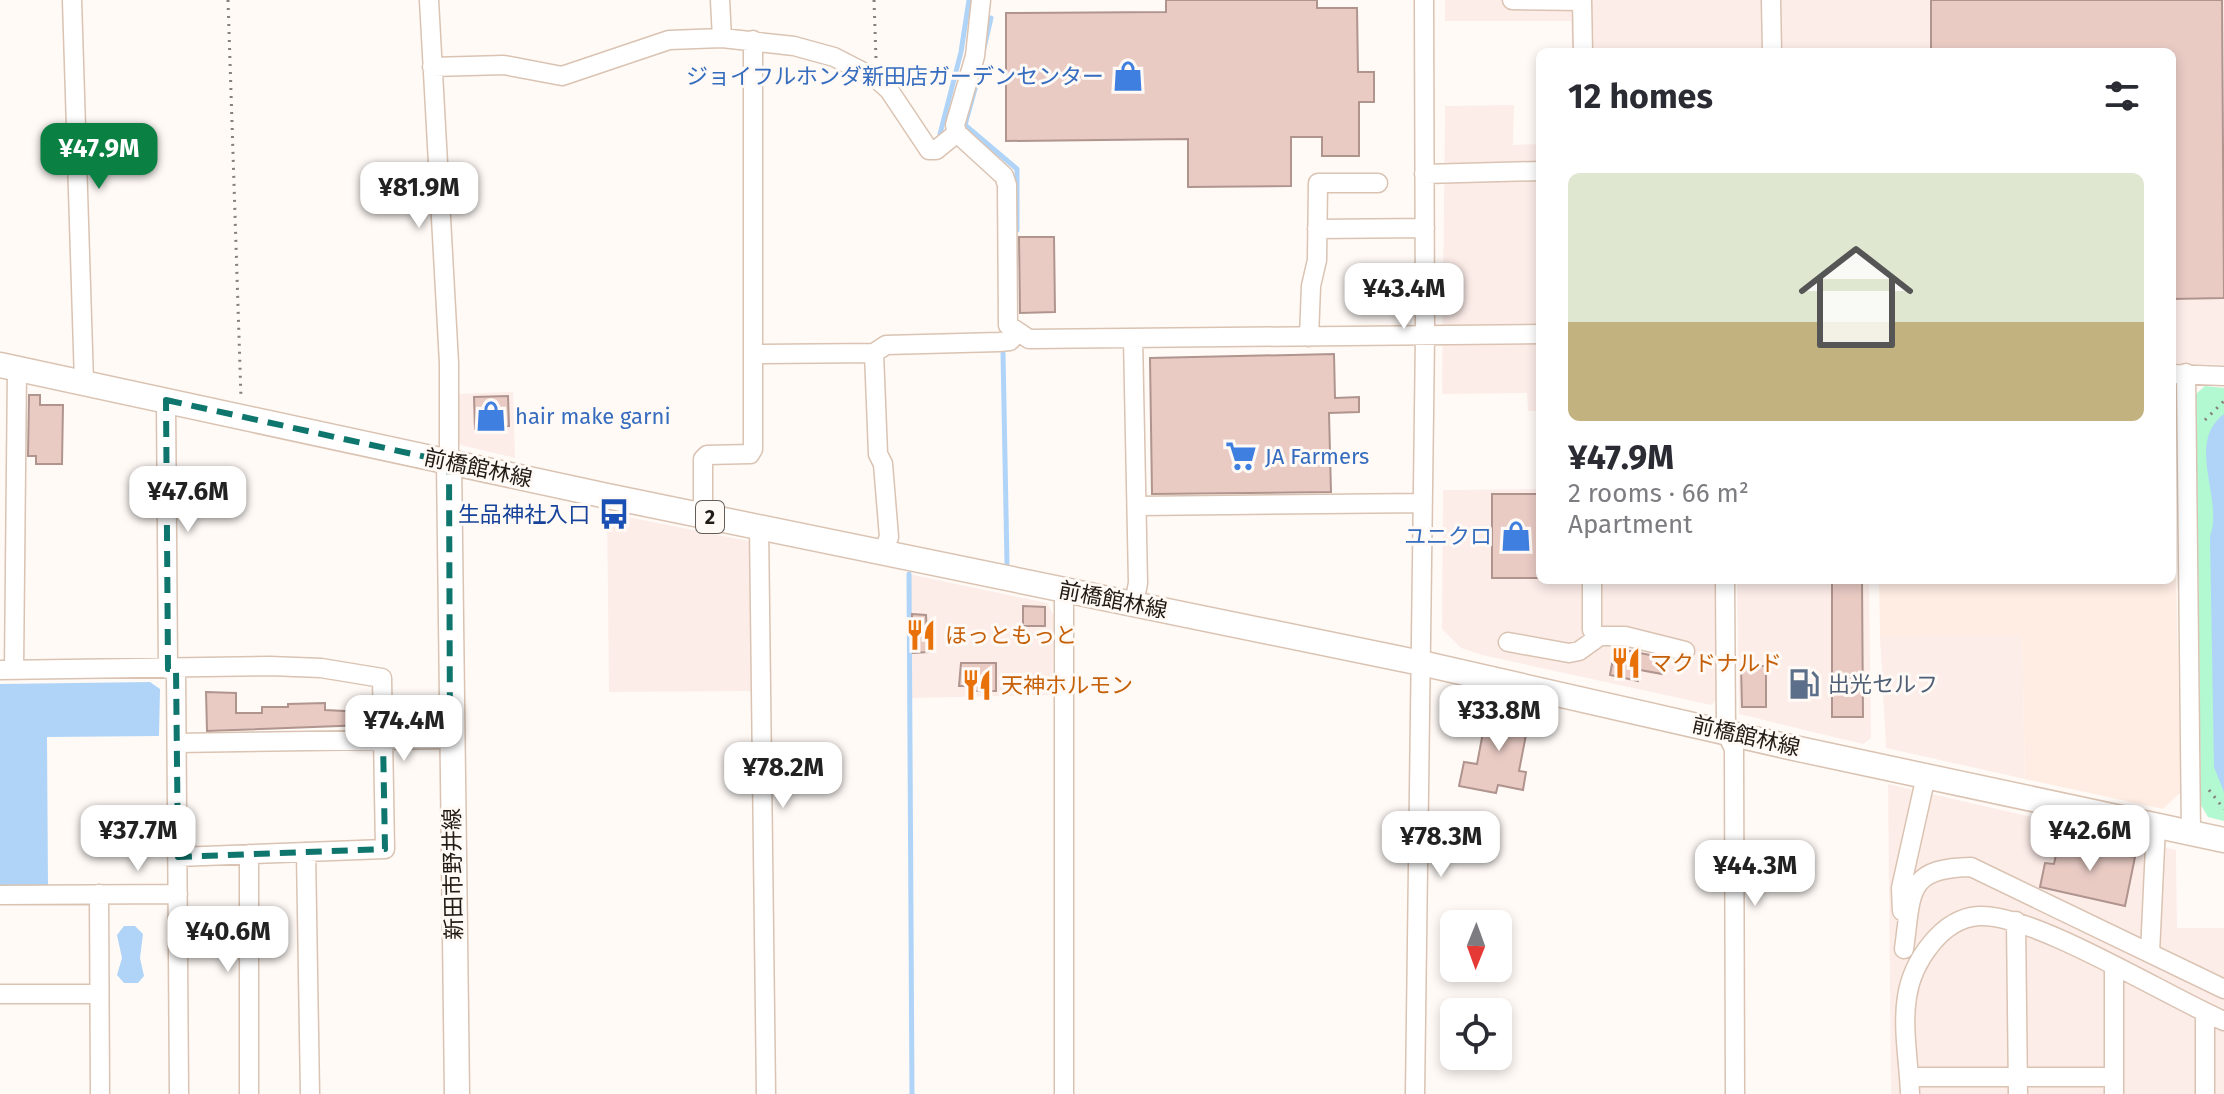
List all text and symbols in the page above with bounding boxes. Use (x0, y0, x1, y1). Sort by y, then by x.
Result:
shop icon: ジョイフルホンダ新田店ガーデンセンター (1111, 59, 1145, 93)
place label: ジョイフルホンダ新田店ガーデンセンター (686, 63, 1104, 90)
icon: filters (2100, 74, 2144, 118)
text: 12 homes (1568, 76, 1713, 117)
pin: ¥47.9M (34, 123, 164, 191)
text: ¥47.9M (58, 133, 140, 164)
pin: ¥81.9M (354, 162, 484, 230)
text: ¥81.9M (378, 172, 460, 203)
icon: home (1784, 225, 1928, 369)
pin: ¥43.4M (1339, 263, 1469, 331)
text: ¥43.4M (1363, 273, 1445, 304)
shop icon: hair make garni (474, 399, 508, 433)
place label: hair make garni (515, 403, 671, 430)
text: ¥47.9M (1568, 437, 1674, 478)
supermarket icon: JA Farmers (1224, 439, 1258, 473)
street label: 前橋館林線 (421, 443, 535, 493)
place label: JA Farmers (1265, 443, 1369, 470)
pin: ¥47.6M (123, 466, 253, 534)
text: ¥47.6M (147, 476, 229, 507)
text: 2 rooms · 66 m² (1568, 478, 1749, 509)
bus stop icon: 生品神社入口 (597, 497, 631, 531)
place label: 生品神社入口 (458, 501, 590, 528)
road number: 2 (696, 501, 724, 533)
text: Apartment (1568, 509, 1693, 540)
shop icon: ユニクロ (1499, 519, 1533, 553)
place label: ユニクロ (1404, 523, 1492, 550)
street label: 前橋館林線 (1056, 576, 1170, 624)
restaurant icon: ほっともっと (904, 618, 938, 652)
place label: ほっともっと (945, 622, 1077, 649)
restaurant icon: マクドナルド (1609, 646, 1643, 680)
place label: マクドナルド (1650, 650, 1782, 677)
fuel station icon: 出光セルフ (1787, 667, 1821, 701)
restaurant icon: 天神ホルモン (960, 668, 994, 702)
place label: 出光セルフ (1828, 671, 1938, 698)
place label: 天神ホルモン (1001, 672, 1133, 699)
pin: ¥33.8M (1434, 685, 1564, 753)
pin: ¥74.4M (339, 695, 469, 763)
text: ¥33.8M (1457, 695, 1541, 726)
text: ¥74.4M (363, 705, 445, 736)
street label: 前橋館林線 (1689, 710, 1803, 762)
pin: ¥78.2M (718, 742, 848, 810)
text: ¥78.2M (742, 752, 824, 783)
pin: ¥37.7M (73, 805, 203, 873)
pin: ¥42.6M (2025, 805, 2155, 873)
street label: 新田市野井線 (438, 808, 468, 940)
pin: ¥78.3M (1376, 811, 1506, 879)
text: ¥37.7M (99, 815, 177, 846)
text: ¥42.6M (2049, 815, 2131, 846)
text: ¥78.3M (1400, 821, 1482, 852)
pin: ¥44.3M (1690, 840, 1820, 908)
text: ¥44.3M (1713, 850, 1797, 881)
pin: ¥40.6M (163, 906, 293, 974)
north arrow (1440, 910, 1512, 982)
map controls (1440, 910, 1512, 1070)
text: ¥40.6M (185, 916, 271, 947)
button: locate (1440, 998, 1512, 1070)

